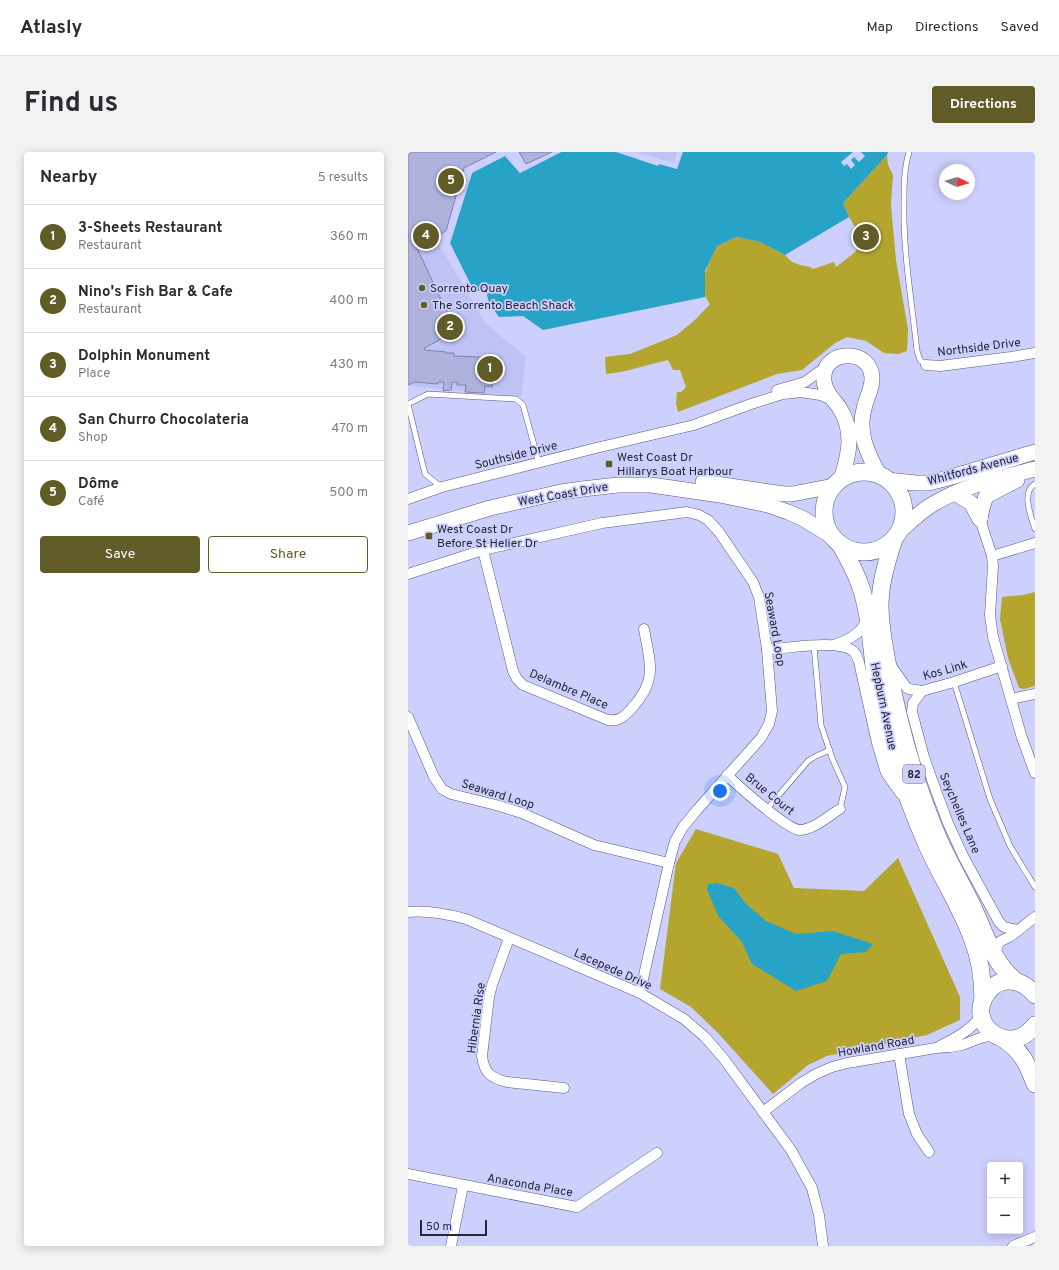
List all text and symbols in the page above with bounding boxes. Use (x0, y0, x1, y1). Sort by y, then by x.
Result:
text: Atlasly (20, 16, 82, 40)
text: Map (867, 19, 893, 36)
text: Directions (915, 19, 979, 36)
text: Saved (1001, 19, 1039, 36)
text: Find us (24, 86, 118, 122)
button: Directions (932, 86, 1035, 123)
north arrow (939, 164, 975, 200)
pin: 5 (438, 166, 464, 196)
text: Nearby (40, 167, 97, 189)
text: 5 results (318, 170, 368, 186)
text: 3-Sheets Restaurant (78, 219, 222, 238)
pin: 4 (413, 221, 439, 251)
pin: 3 (853, 222, 879, 252)
text: 1 (50, 229, 56, 245)
text: 360 m (330, 229, 368, 245)
text: Restaurant (78, 238, 142, 254)
place label: Sorrento Quay (430, 281, 508, 297)
text: Nino's Fish Bar & Cafe (78, 283, 233, 302)
marker: Sorrento Quay (417, 283, 427, 293)
text: 2 (49, 293, 57, 309)
text: 400 m (329, 293, 368, 309)
place label: The Sorrento Beach Shack (432, 298, 574, 314)
marker: The Sorrento Beach Shack (419, 300, 429, 310)
text: Restaurant (78, 302, 142, 318)
pin: 2 (437, 312, 463, 342)
street label: Northside Drive (936, 335, 1022, 361)
text: Dolphin Monument (78, 347, 210, 366)
pin: 1 (477, 354, 503, 384)
text: 3 (49, 357, 57, 373)
text: 430 m (330, 357, 368, 373)
text: Place (78, 366, 110, 382)
text: San Churro Chocolateria (78, 411, 249, 430)
text: 4 (49, 421, 57, 437)
text: 470 m (331, 421, 368, 437)
text: Shop (78, 430, 108, 446)
street label: Southside Drive (473, 438, 559, 474)
place label: West Coast Dr Hillarys Boat Harbour (617, 450, 733, 480)
street label: Whitfords Avenue (926, 450, 1021, 490)
marker: West Coast Dr Hillarys Boat Harbour (604, 459, 614, 469)
text: Dôme (78, 475, 119, 494)
street label: West Coast Drive (517, 479, 610, 511)
text: 5 (49, 485, 57, 501)
text: 500 m (329, 485, 368, 501)
text: Café (78, 494, 104, 510)
place label: West Coast Dr Before St Helier Dr (437, 522, 538, 552)
marker: West Coast Dr Before St Helier Dr (424, 531, 434, 541)
button: Save (40, 536, 200, 573)
button: Share (208, 536, 368, 573)
street label: Seaward Loop (760, 591, 788, 668)
street label: Kos Link (921, 657, 969, 685)
street label: Hepburn Avenue (866, 661, 900, 751)
street label: Delambre Place (527, 666, 611, 714)
road number: 82 (903, 765, 925, 783)
street label: Brue Court (741, 770, 797, 820)
street label: Seychelles Lane (935, 770, 983, 856)
street label: Seaward Loop (459, 776, 536, 814)
your location (710, 781, 730, 801)
street label: Lacepede Drive (571, 946, 654, 994)
street label: Hibernia Rise (464, 982, 490, 1055)
street label: Howland Road (837, 1032, 916, 1062)
map controls (987, 1162, 1023, 1234)
button: + (987, 1162, 1023, 1198)
street label: Anaconda Place (486, 1171, 574, 1201)
button: − (987, 1198, 1023, 1234)
scale bar (420, 1218, 487, 1237)
text: 50 m (426, 1220, 452, 1234)

